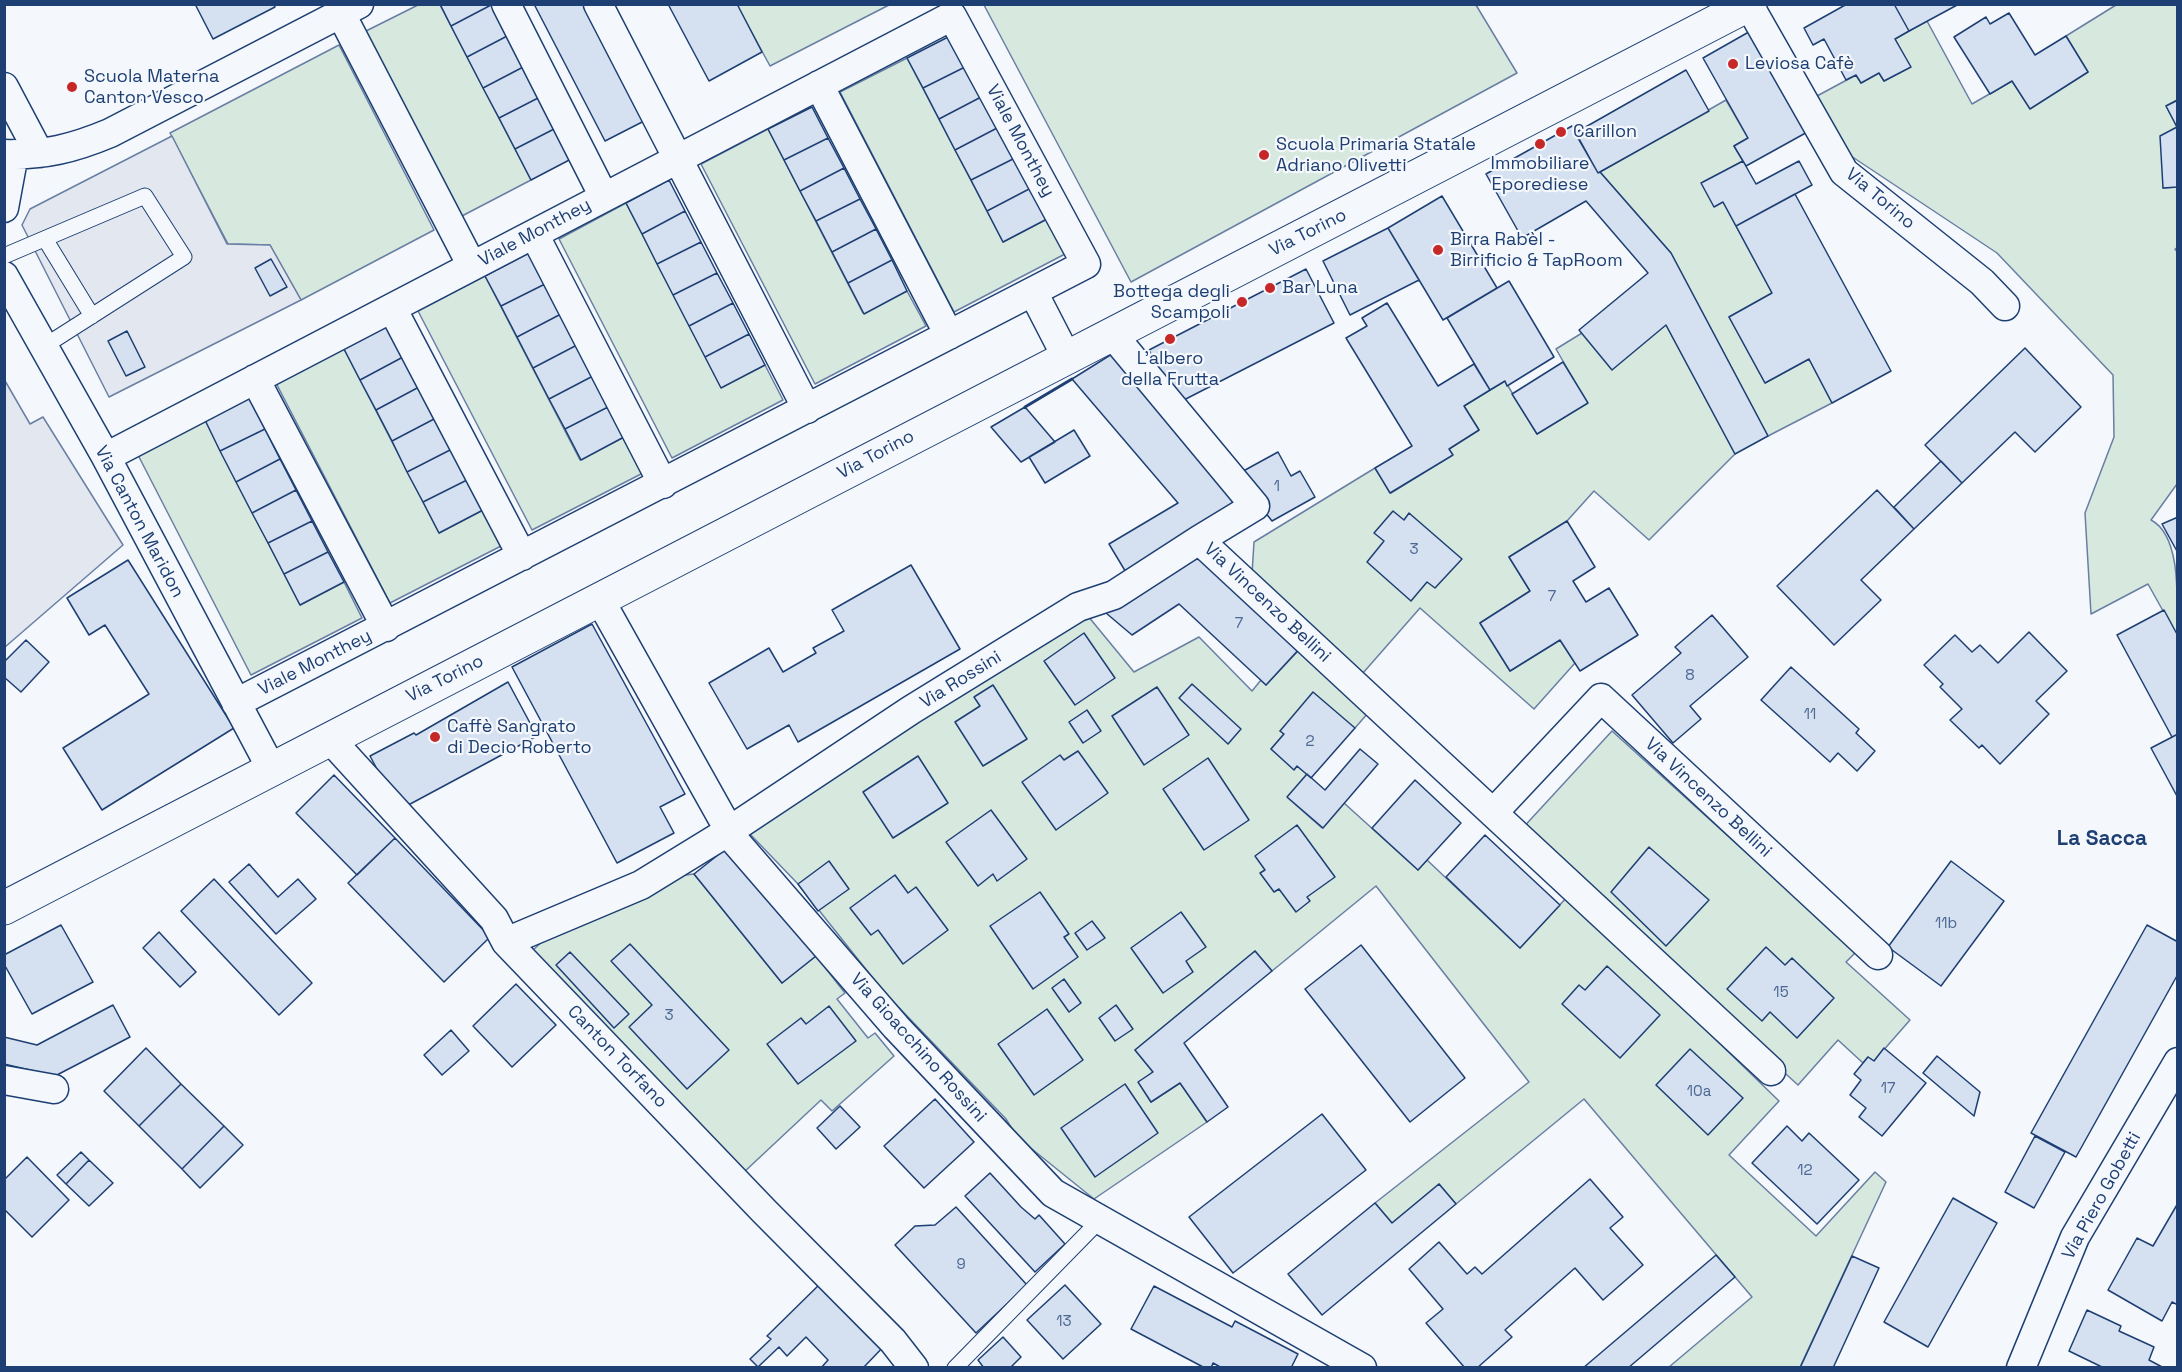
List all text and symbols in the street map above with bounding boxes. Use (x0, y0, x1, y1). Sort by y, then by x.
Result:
place label: Leviosa Cafè (1745, 53, 1854, 75)
marker: Leviosa Cafè (1726, 57, 1740, 71)
place label: Scuola Materna Canton Vesco (84, 66, 219, 109)
marker: Scuola Materna Canton Vesco (65, 80, 79, 94)
street label: Viale Monthey (981, 81, 1059, 201)
place label: Carillon (1573, 121, 1637, 143)
marker: Carillon (1554, 125, 1568, 139)
place label: Scuola Primaria Statale Adriano Olivetti (1276, 134, 1476, 176)
marker: Immobiliare Eporediese (1533, 137, 1547, 151)
marker: Scuola Primaria Statale Adriano Olivetti (1257, 148, 1271, 162)
place label: Immobiliare Eporediese (1491, 153, 1589, 195)
street label: Via Torino (1841, 164, 1919, 234)
street label: Viale Monthey (475, 194, 595, 272)
street label: Via Torino (1266, 204, 1350, 262)
place label: Birra Rabèl - Birrificio & TapRoom (1450, 229, 1623, 272)
marker: Birra Rabèl - Birrificio & TapRoom (1431, 243, 1445, 257)
place label: Bar Luna (1282, 277, 1358, 299)
place label: Bottega degli Scampoli (1113, 281, 1230, 324)
marker: Bar Luna (1263, 281, 1277, 295)
marker: Bottega degli Scampoli (1235, 295, 1249, 309)
marker: L'albero della Frutta (1163, 332, 1177, 346)
place label: L'albero della Frutta (1121, 348, 1219, 391)
street label: Via Torino (834, 426, 918, 484)
street label: Via Canton Maridon (90, 442, 188, 602)
house number: 1 (1274, 478, 1280, 496)
street label: Via Vincenzo Bellini (1199, 539, 1335, 667)
house number: 3 (1409, 541, 1419, 559)
house number: 7 (1548, 588, 1556, 606)
house number: 7 (1235, 615, 1243, 633)
street label: Viale Monthey (255, 625, 375, 701)
street label: Via Rossini (916, 647, 1006, 713)
street label: Via Torino (403, 650, 487, 708)
house number: 8 (1685, 667, 1695, 685)
house number: 11 (1804, 706, 1816, 724)
place label: Caffè Sangrato di Decio Roberto (447, 716, 592, 758)
marker: Caffè Sangrato di Decio Roberto (428, 730, 442, 744)
house number: 2 (1305, 733, 1315, 751)
street label: Via Vincenzo Bellini (1640, 734, 1776, 862)
district label: La Sacca (2057, 826, 2147, 852)
house number: 11b (1935, 915, 1957, 933)
street label: Via Gioacchino Rossini (845, 969, 991, 1127)
house number: 15 (1773, 984, 1789, 1002)
street label: Canton Torfano (563, 1001, 671, 1113)
house number: 3 (664, 1007, 674, 1025)
house number: 17 (1881, 1080, 1895, 1098)
house number: 10a (1687, 1083, 1711, 1101)
street label: Via Piero Gobetti (2058, 1129, 2146, 1263)
house number: 12 (1797, 1162, 1813, 1180)
house number: 9 (956, 1256, 966, 1274)
house number: 13 (1056, 1313, 1072, 1331)

